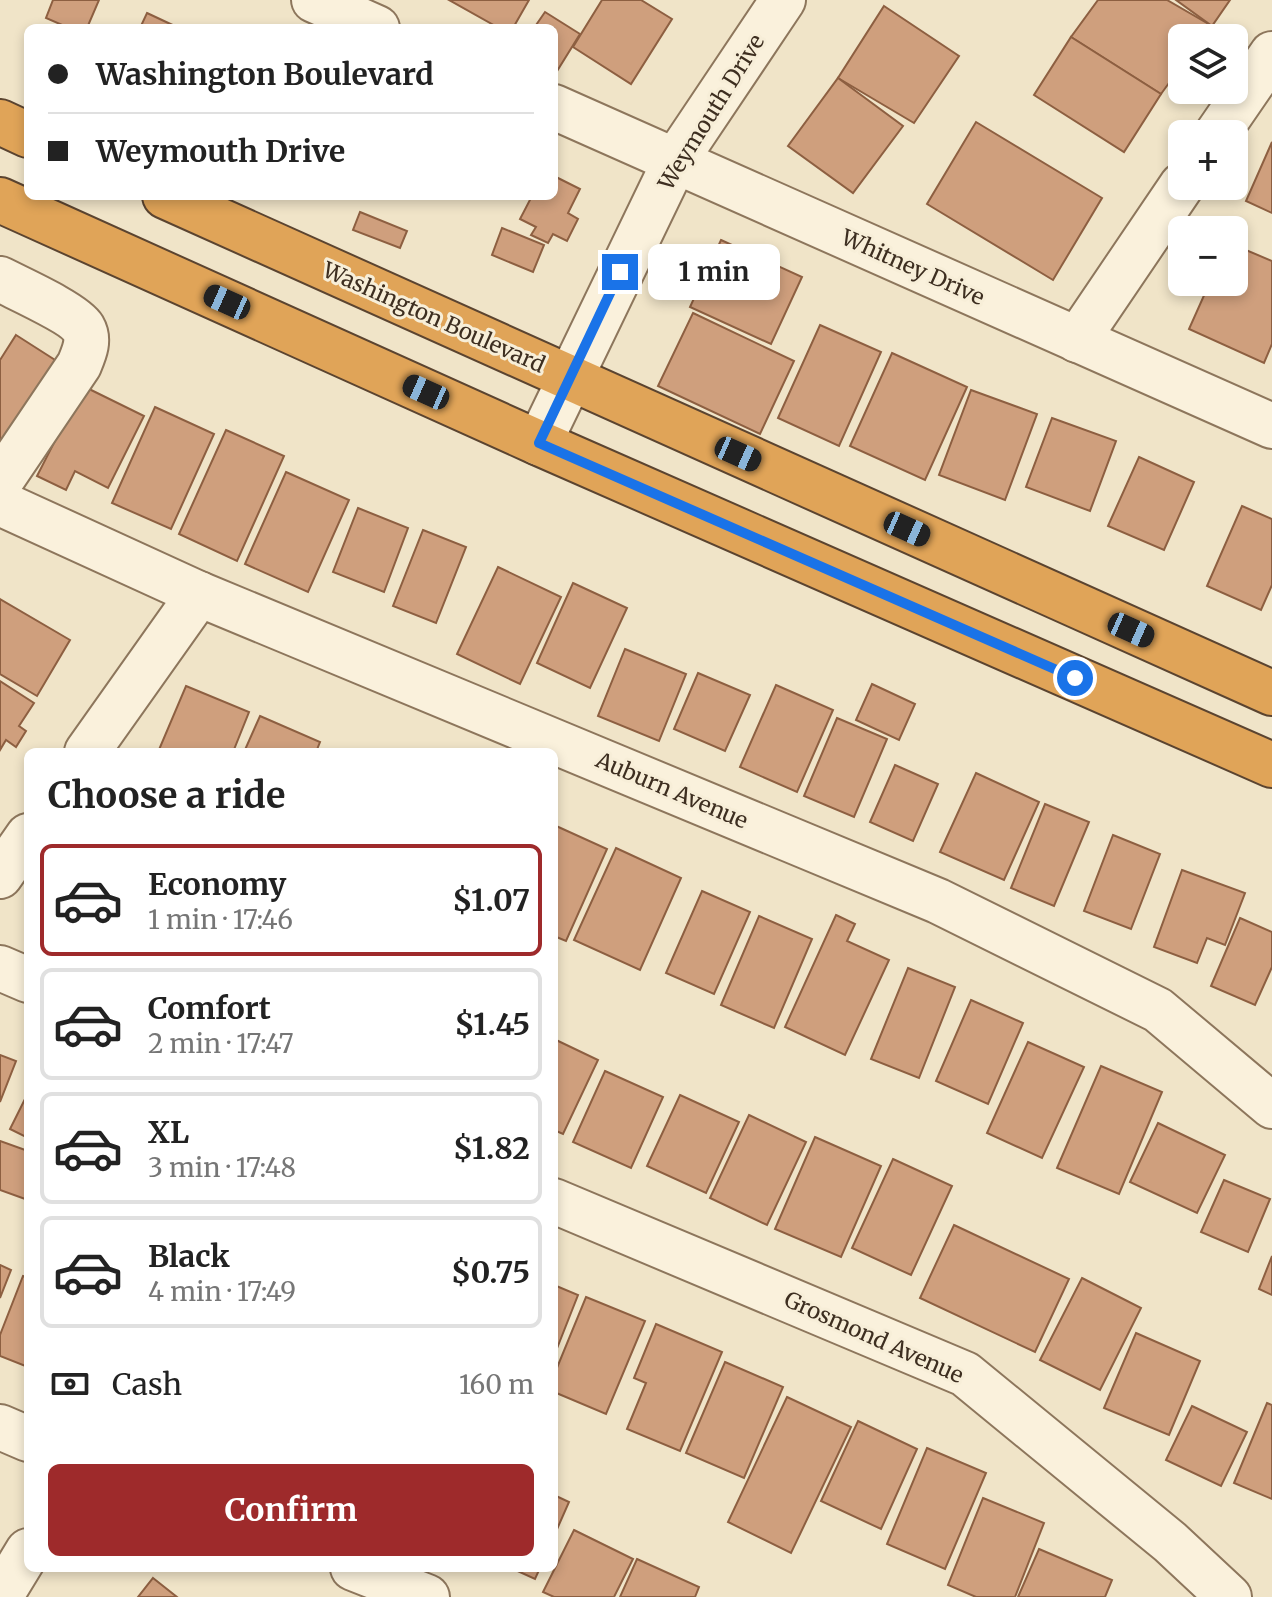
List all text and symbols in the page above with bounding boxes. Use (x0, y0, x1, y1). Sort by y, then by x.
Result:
map controls (1168, 24, 1248, 296)
button: layers (1168, 24, 1248, 104)
street label: Weymouth Drive (651, 29, 770, 196)
text: Washington Boulevard (96, 55, 434, 93)
button: + (1168, 120, 1248, 200)
text: Weymouth Drive (96, 132, 345, 170)
button: − (1168, 216, 1248, 296)
street label: Whitney Drive (836, 223, 989, 311)
callout: 1 min (648, 244, 780, 300)
route end (602, 254, 638, 290)
street label: Washington Boulevard (318, 255, 550, 379)
text: 1 min (679, 255, 749, 288)
car (200, 281, 254, 323)
car (399, 371, 453, 413)
car (711, 433, 765, 475)
car (880, 508, 934, 550)
car (1104, 609, 1158, 651)
route start (1057, 660, 1093, 696)
street label: Auburn Avenue (591, 745, 752, 835)
text: Choose a ride (48, 773, 285, 818)
icon: car (52, 864, 124, 936)
text: Economy (148, 865, 286, 903)
text: $1.07 (452, 881, 530, 919)
text: 1 min · 17:46 (148, 903, 293, 936)
icon: car (52, 988, 124, 1060)
text: Comfort (148, 989, 271, 1027)
text: $1.45 (454, 1005, 530, 1043)
text: 2 min · 17:47 (148, 1027, 293, 1060)
icon: car (52, 1112, 124, 1184)
text: XL (148, 1113, 189, 1151)
text: $1.82 (453, 1129, 530, 1167)
text: 3 min · 17:48 (148, 1151, 296, 1184)
icon: car (52, 1236, 124, 1308)
text: Black (148, 1237, 230, 1275)
text: $0.75 (451, 1253, 530, 1291)
text: 4 min · 17:49 (148, 1275, 296, 1308)
street label: Grosmond Avenue (780, 1285, 968, 1389)
icon: cash (48, 1362, 92, 1406)
text: Cash (112, 1365, 182, 1403)
text: 160 m (459, 1368, 534, 1401)
button: Confirm (48, 1464, 534, 1556)

